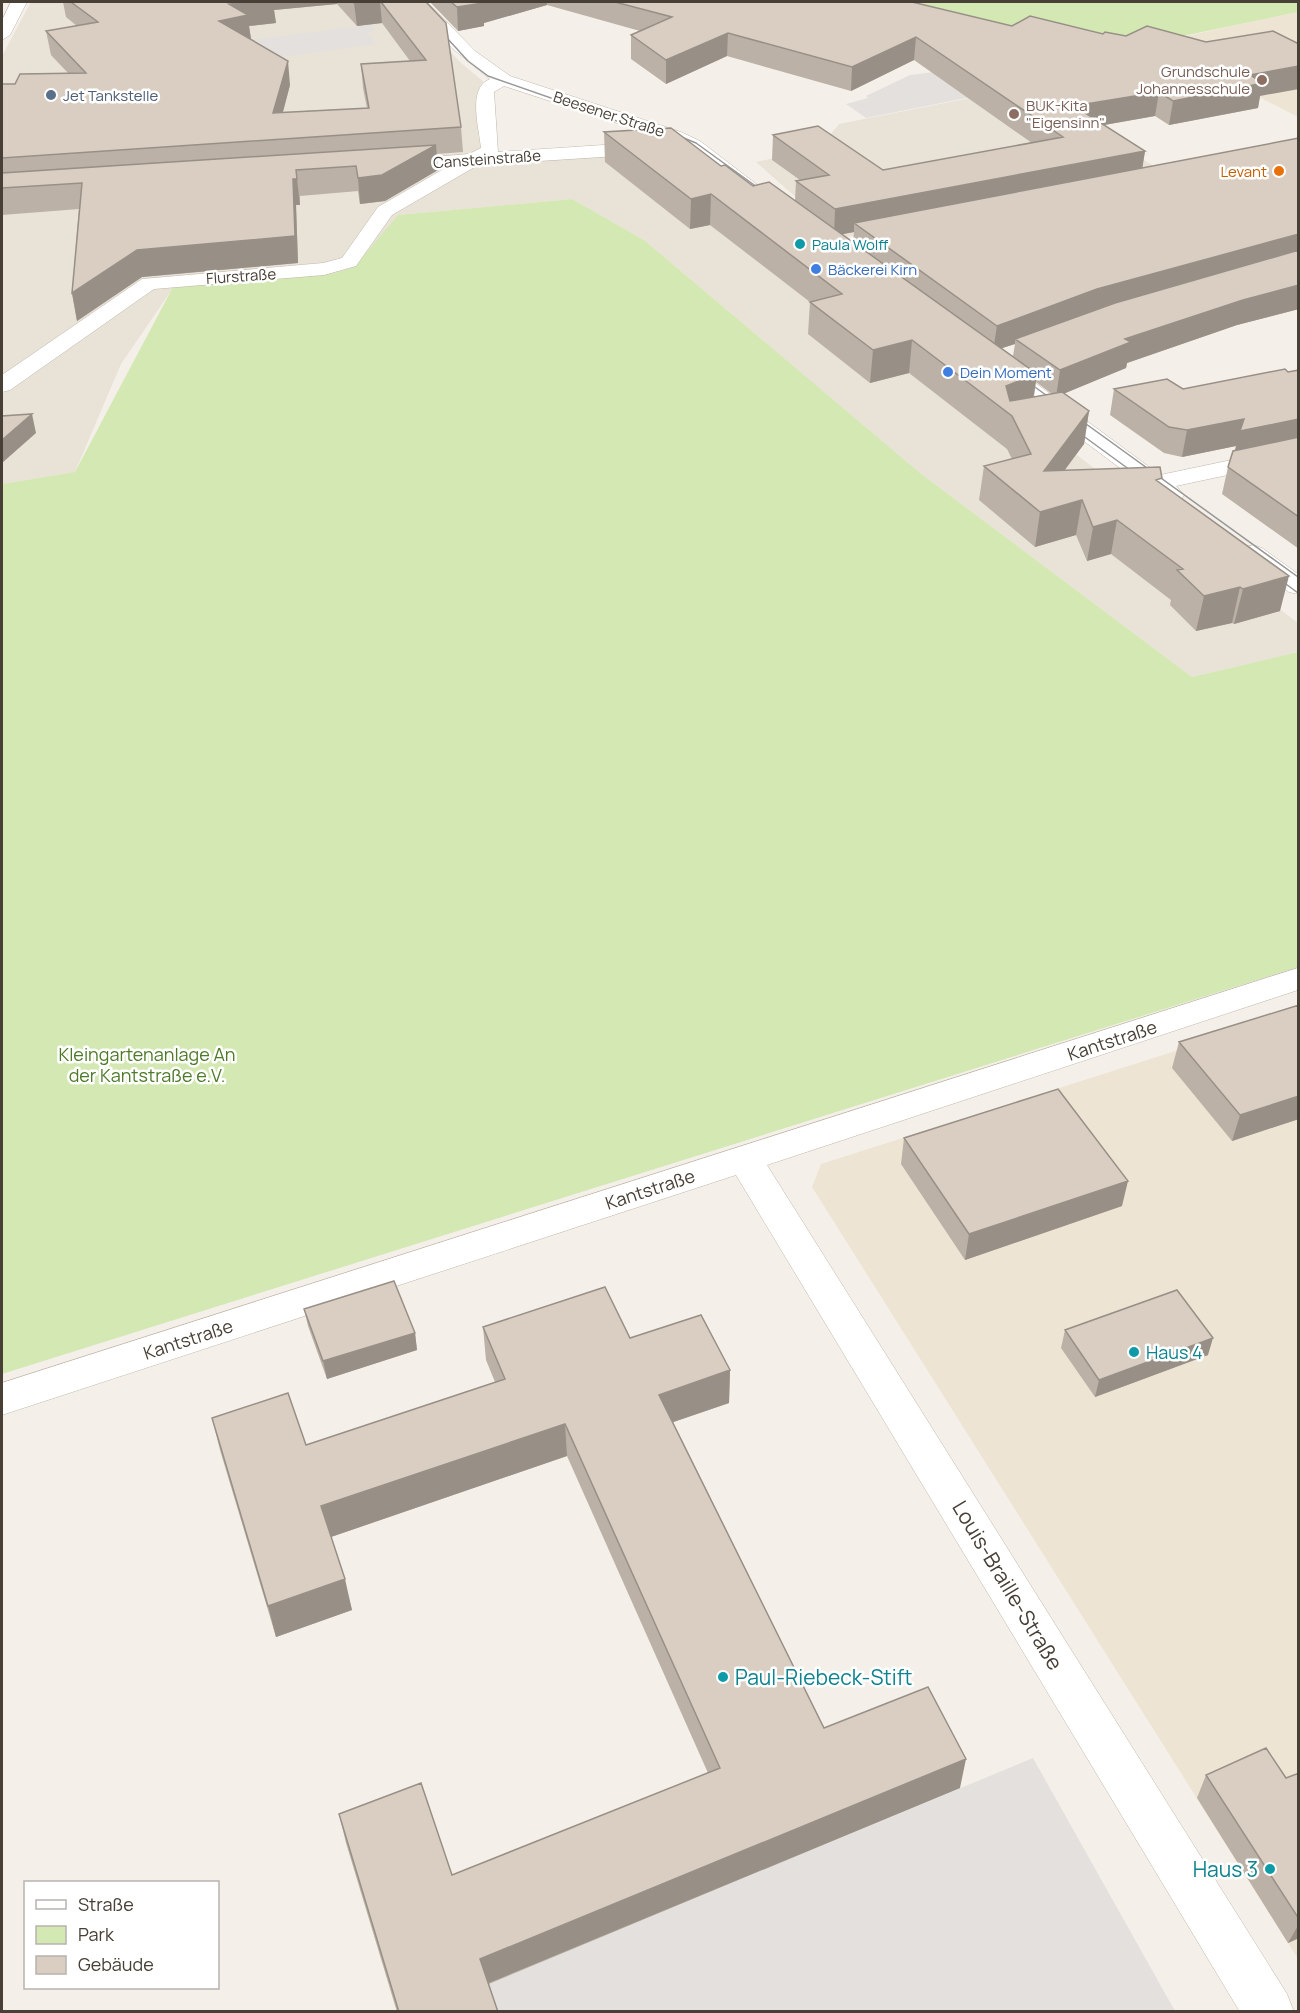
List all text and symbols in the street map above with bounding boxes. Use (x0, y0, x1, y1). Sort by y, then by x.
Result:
place label: Grundschule Johannesschule (1136, 61, 1250, 99)
marker: Grundschule Johannesschule (1255, 73, 1269, 87)
place label: Jet Tankstelle (63, 85, 159, 106)
street label: Beesener Straße (551, 86, 667, 142)
marker: Jet Tankstelle (44, 88, 58, 102)
place label: BUK-Kita "Eigensinn" (1026, 95, 1105, 133)
marker: BUK-Kita "Eigensinn" (1007, 107, 1021, 121)
street label: Cansteinstraße (432, 145, 542, 173)
place label: Levant (1220, 161, 1267, 182)
marker: Levant (1272, 164, 1286, 178)
place label: Paula Wolff (812, 234, 888, 255)
marker: Paula Wolff (793, 237, 807, 251)
place label: Bäckerei Kirn (828, 259, 917, 280)
marker: Bäckerei Kirn (809, 262, 823, 276)
street label: Flurstraße (205, 263, 277, 289)
place label: Dein Moment (960, 362, 1052, 383)
marker: Dein Moment (941, 365, 955, 379)
street label: Kantstraße (1064, 1014, 1160, 1066)
park label: Kleingartenanlage An der Kantstraße e.V. (58, 1042, 236, 1087)
street label: Kantstraße (602, 1163, 698, 1215)
street label: Kantstraße (140, 1313, 236, 1365)
place label: Haus 4 (1146, 1340, 1203, 1364)
marker: Haus 4 (1127, 1345, 1141, 1359)
street label: Louis-Braille-Straße (946, 1495, 1070, 1675)
place label: Paul-Riebeck-Stift (735, 1663, 913, 1691)
marker: Paul-Riebeck-Stift (716, 1670, 730, 1684)
place label: Haus 3 (1193, 1855, 1258, 1883)
marker: Haus 3 (1263, 1862, 1277, 1876)
legend (24, 1881, 219, 1989)
text: Straße (78, 1892, 134, 1916)
text: Park (78, 1922, 115, 1946)
text: Gebäude (78, 1952, 154, 1976)

